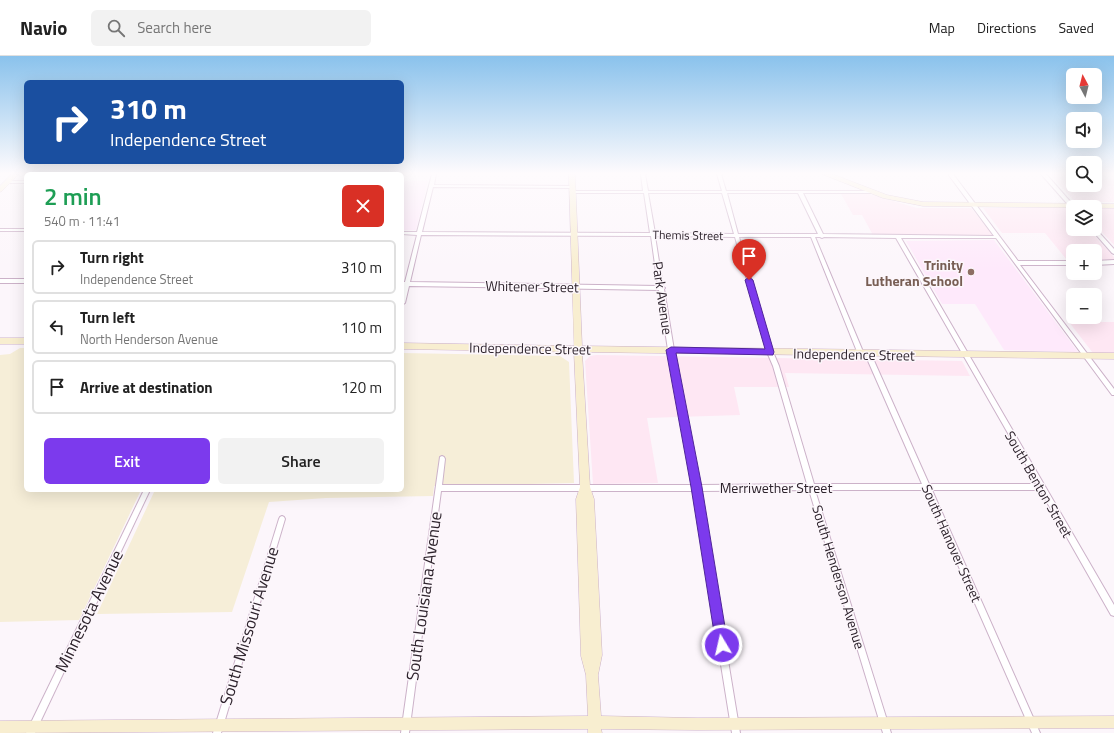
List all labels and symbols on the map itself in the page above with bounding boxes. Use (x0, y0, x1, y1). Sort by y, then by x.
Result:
north arrow (1066, 68, 1102, 104)
street label: Themis Street (653, 225, 724, 245)
pin (732, 239, 766, 280)
place label: Trinity Lutheran School (865, 254, 963, 291)
street label: Park Avenue (647, 260, 679, 336)
marker: Trinity Lutheran School (966, 267, 976, 277)
street label: Whitener Street (485, 275, 579, 297)
street label: Independence Street (469, 336, 591, 360)
street label: Independence Street (793, 342, 915, 366)
street label: South Benton Street (1000, 427, 1078, 541)
street label: Merriwether Street (720, 477, 832, 498)
street label: South Hanover Street (917, 481, 987, 605)
street label: South Henderson Avenue (807, 502, 871, 652)
street label: South Louisiana Avenue (399, 510, 449, 682)
street label: South Missouri Avenue (213, 544, 285, 708)
street label: Minnesota Avenue (48, 546, 130, 676)
position arrow (701, 624, 743, 666)

